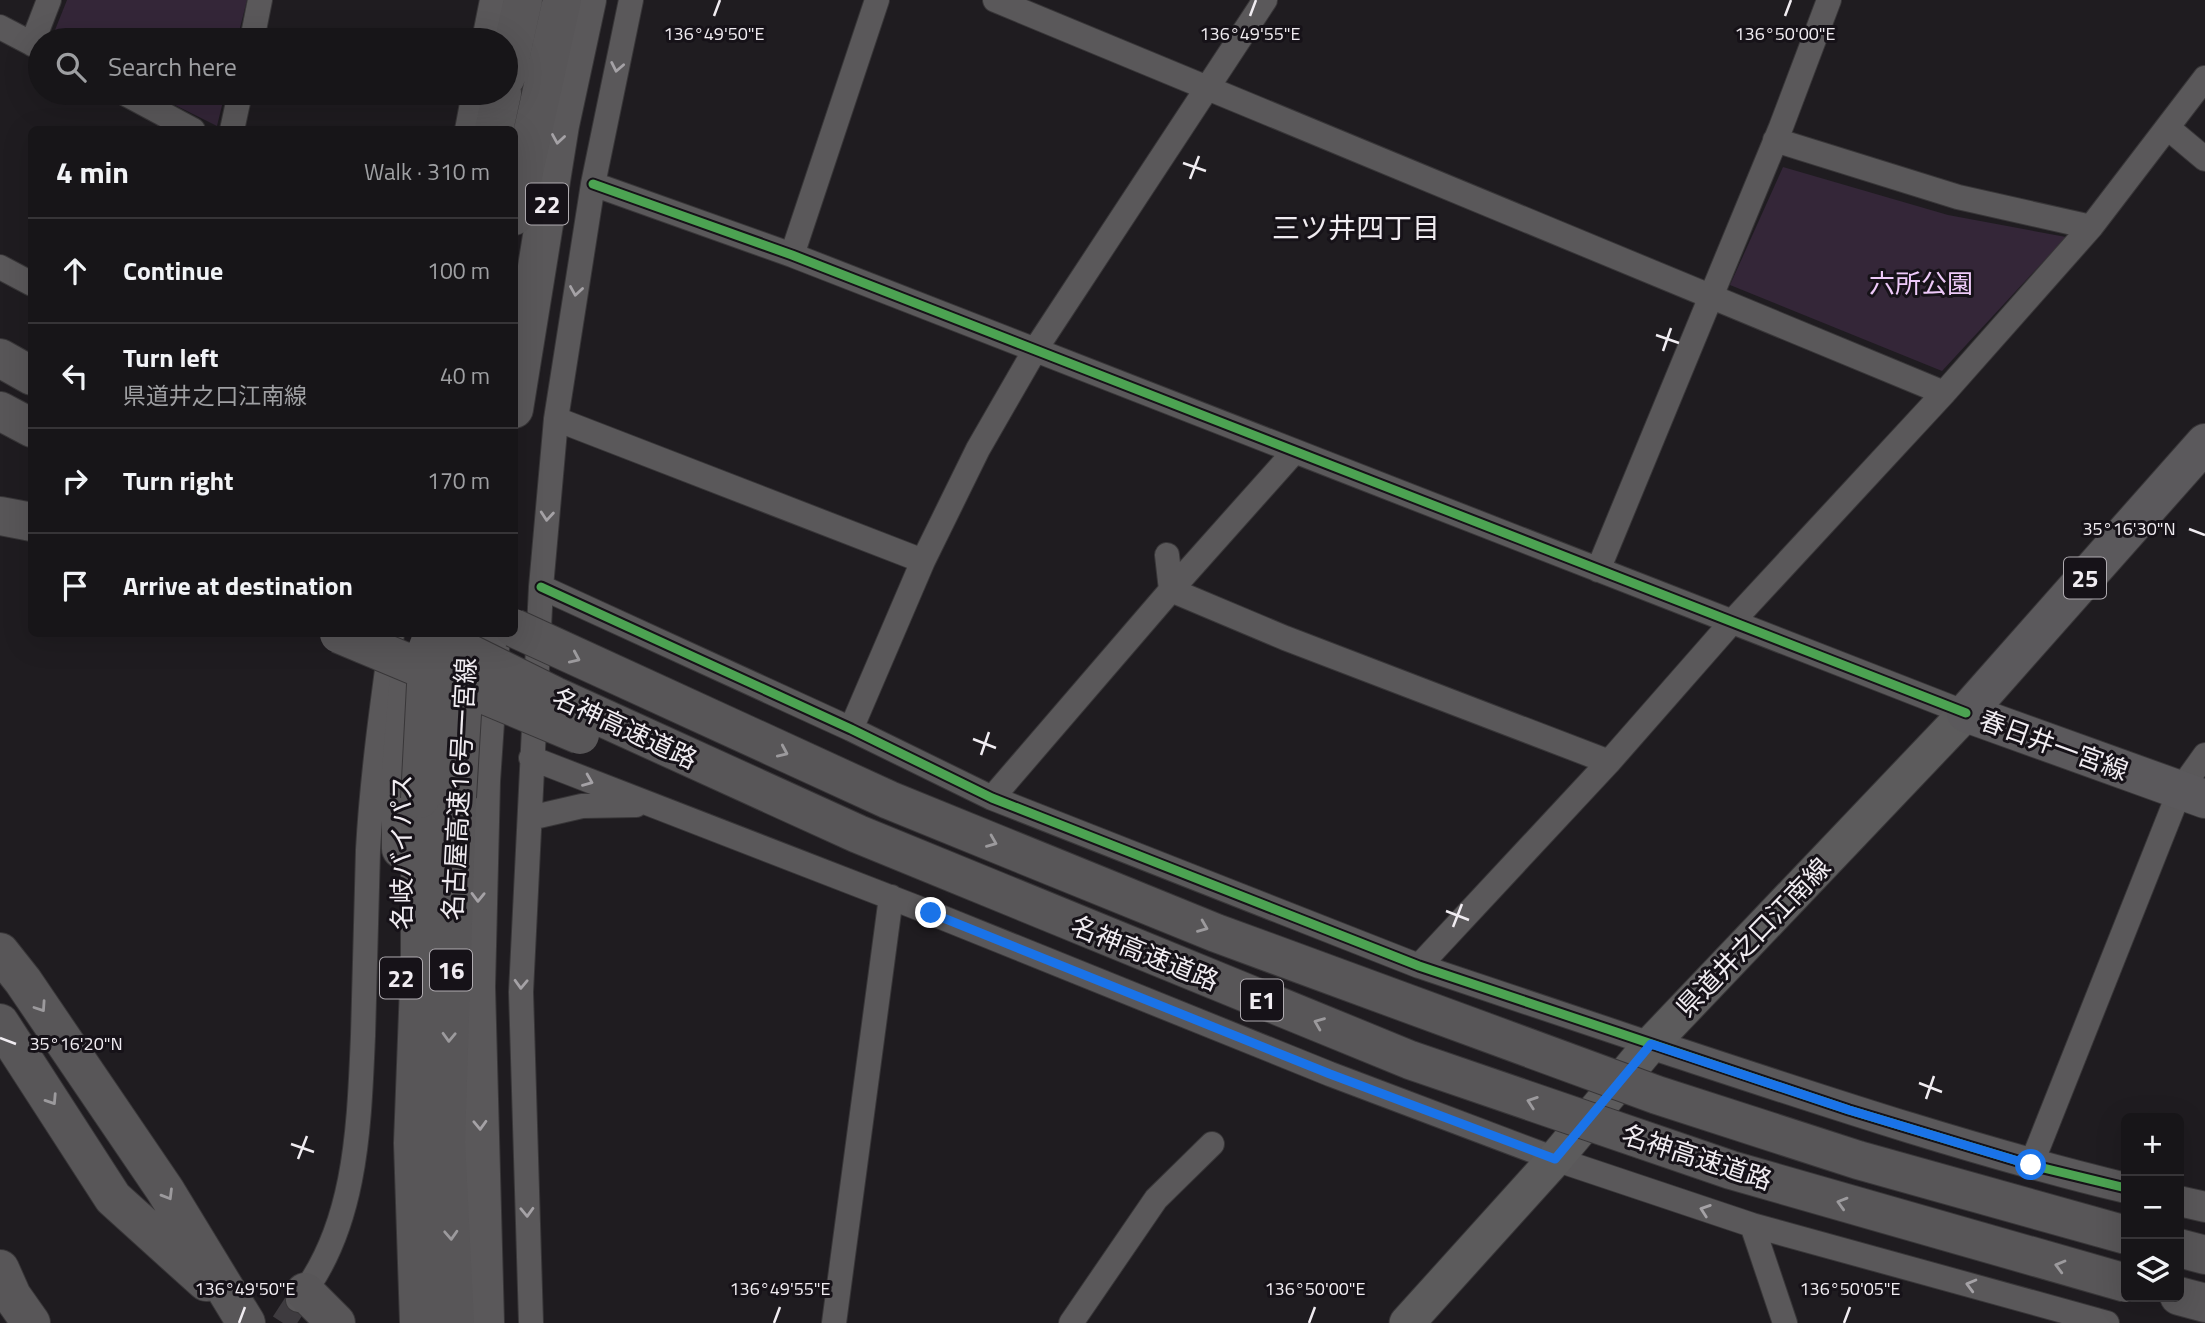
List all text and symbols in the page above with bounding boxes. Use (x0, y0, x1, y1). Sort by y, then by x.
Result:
text: 136°49'50"E (663, 20, 765, 47)
text: 136°49'55"E (1199, 20, 1301, 47)
text: 136°50'00"E (1734, 20, 1836, 47)
search box (28, 28, 518, 105)
text: Search here (108, 47, 237, 86)
icon: search (52, 48, 90, 86)
one-way arrow (611, 61, 626, 73)
one-way arrow (551, 133, 566, 145)
text: 4 min (56, 149, 129, 195)
text: Walk · 310 m (364, 154, 490, 189)
road number: 22 (526, 184, 568, 224)
district label: 三ツ井四丁目 (1272, 206, 1440, 249)
text: Continue (123, 251, 223, 290)
icon: ahead (56, 252, 94, 290)
text: 100 m (427, 253, 490, 288)
park label: 六所公園 (1869, 264, 1973, 303)
one-way arrow (569, 285, 584, 297)
text: Turn left (123, 338, 218, 377)
icon: left (56, 357, 94, 395)
text: 40 m (440, 358, 490, 393)
text: 県道井之口江南線 (123, 378, 307, 413)
text: Turn right (123, 461, 234, 500)
icon: right (56, 462, 94, 500)
text: 170 m (427, 463, 490, 498)
one-way arrow (540, 511, 555, 522)
text: 35°16'30"N (2082, 515, 2176, 542)
road number: 25 (2064, 558, 2106, 598)
text: Arrive at destination (123, 566, 353, 605)
icon: arrive (56, 567, 94, 605)
one-way arrow (568, 650, 581, 664)
street label: 名古屋高速16号一宮線 (433, 657, 485, 921)
street label: 名神高速道路 (546, 677, 704, 779)
street label: 春日井一宮線 (1974, 700, 2134, 790)
one-way arrow (776, 744, 788, 758)
one-way arrow (580, 773, 593, 787)
street label: 名岐バイパス (382, 774, 421, 930)
one-way arrow (984, 834, 997, 848)
street label: 県道井之口江南線 (1667, 849, 1839, 1025)
one-way arrow (470, 893, 486, 903)
route end (915, 897, 946, 928)
street label: 名神高速道路 (1065, 906, 1225, 1000)
one-way arrow (1196, 919, 1208, 933)
road number: 16 (430, 950, 472, 990)
road number: 22 (380, 958, 422, 998)
one-way arrow (514, 979, 529, 990)
road number: E1 (1241, 980, 1283, 1020)
one-way arrow (33, 999, 45, 1012)
one-way arrow (1314, 1018, 1326, 1032)
text: 35°16'20"N (29, 1030, 123, 1057)
one-way arrow (441, 1032, 457, 1042)
one-way arrow (44, 1092, 57, 1105)
one-way arrow (1527, 1096, 1539, 1110)
map controls (2121, 1113, 2184, 1302)
button: + (2121, 1113, 2184, 1176)
street label: 名神高速道路 (1617, 1114, 1777, 1200)
one-way arrow (472, 1120, 487, 1131)
route start (2015, 1149, 2046, 1180)
button: − (2121, 1176, 2184, 1239)
one-way arrow (159, 1188, 172, 1201)
one-way arrow (1836, 1196, 1848, 1211)
one-way arrow (1699, 1203, 1711, 1218)
one-way arrow (519, 1206, 534, 1217)
one-way arrow (443, 1230, 458, 1241)
button: layers (2121, 1239, 2184, 1302)
one-way arrow (2054, 1260, 2066, 1275)
text: 136°49'50"E (194, 1275, 296, 1302)
text: 136°49'55"E (729, 1275, 831, 1302)
text: 136°50'00"E (1264, 1275, 1366, 1302)
text: 136°50'05"E (1799, 1275, 1901, 1302)
one-way arrow (1965, 1279, 1977, 1294)

